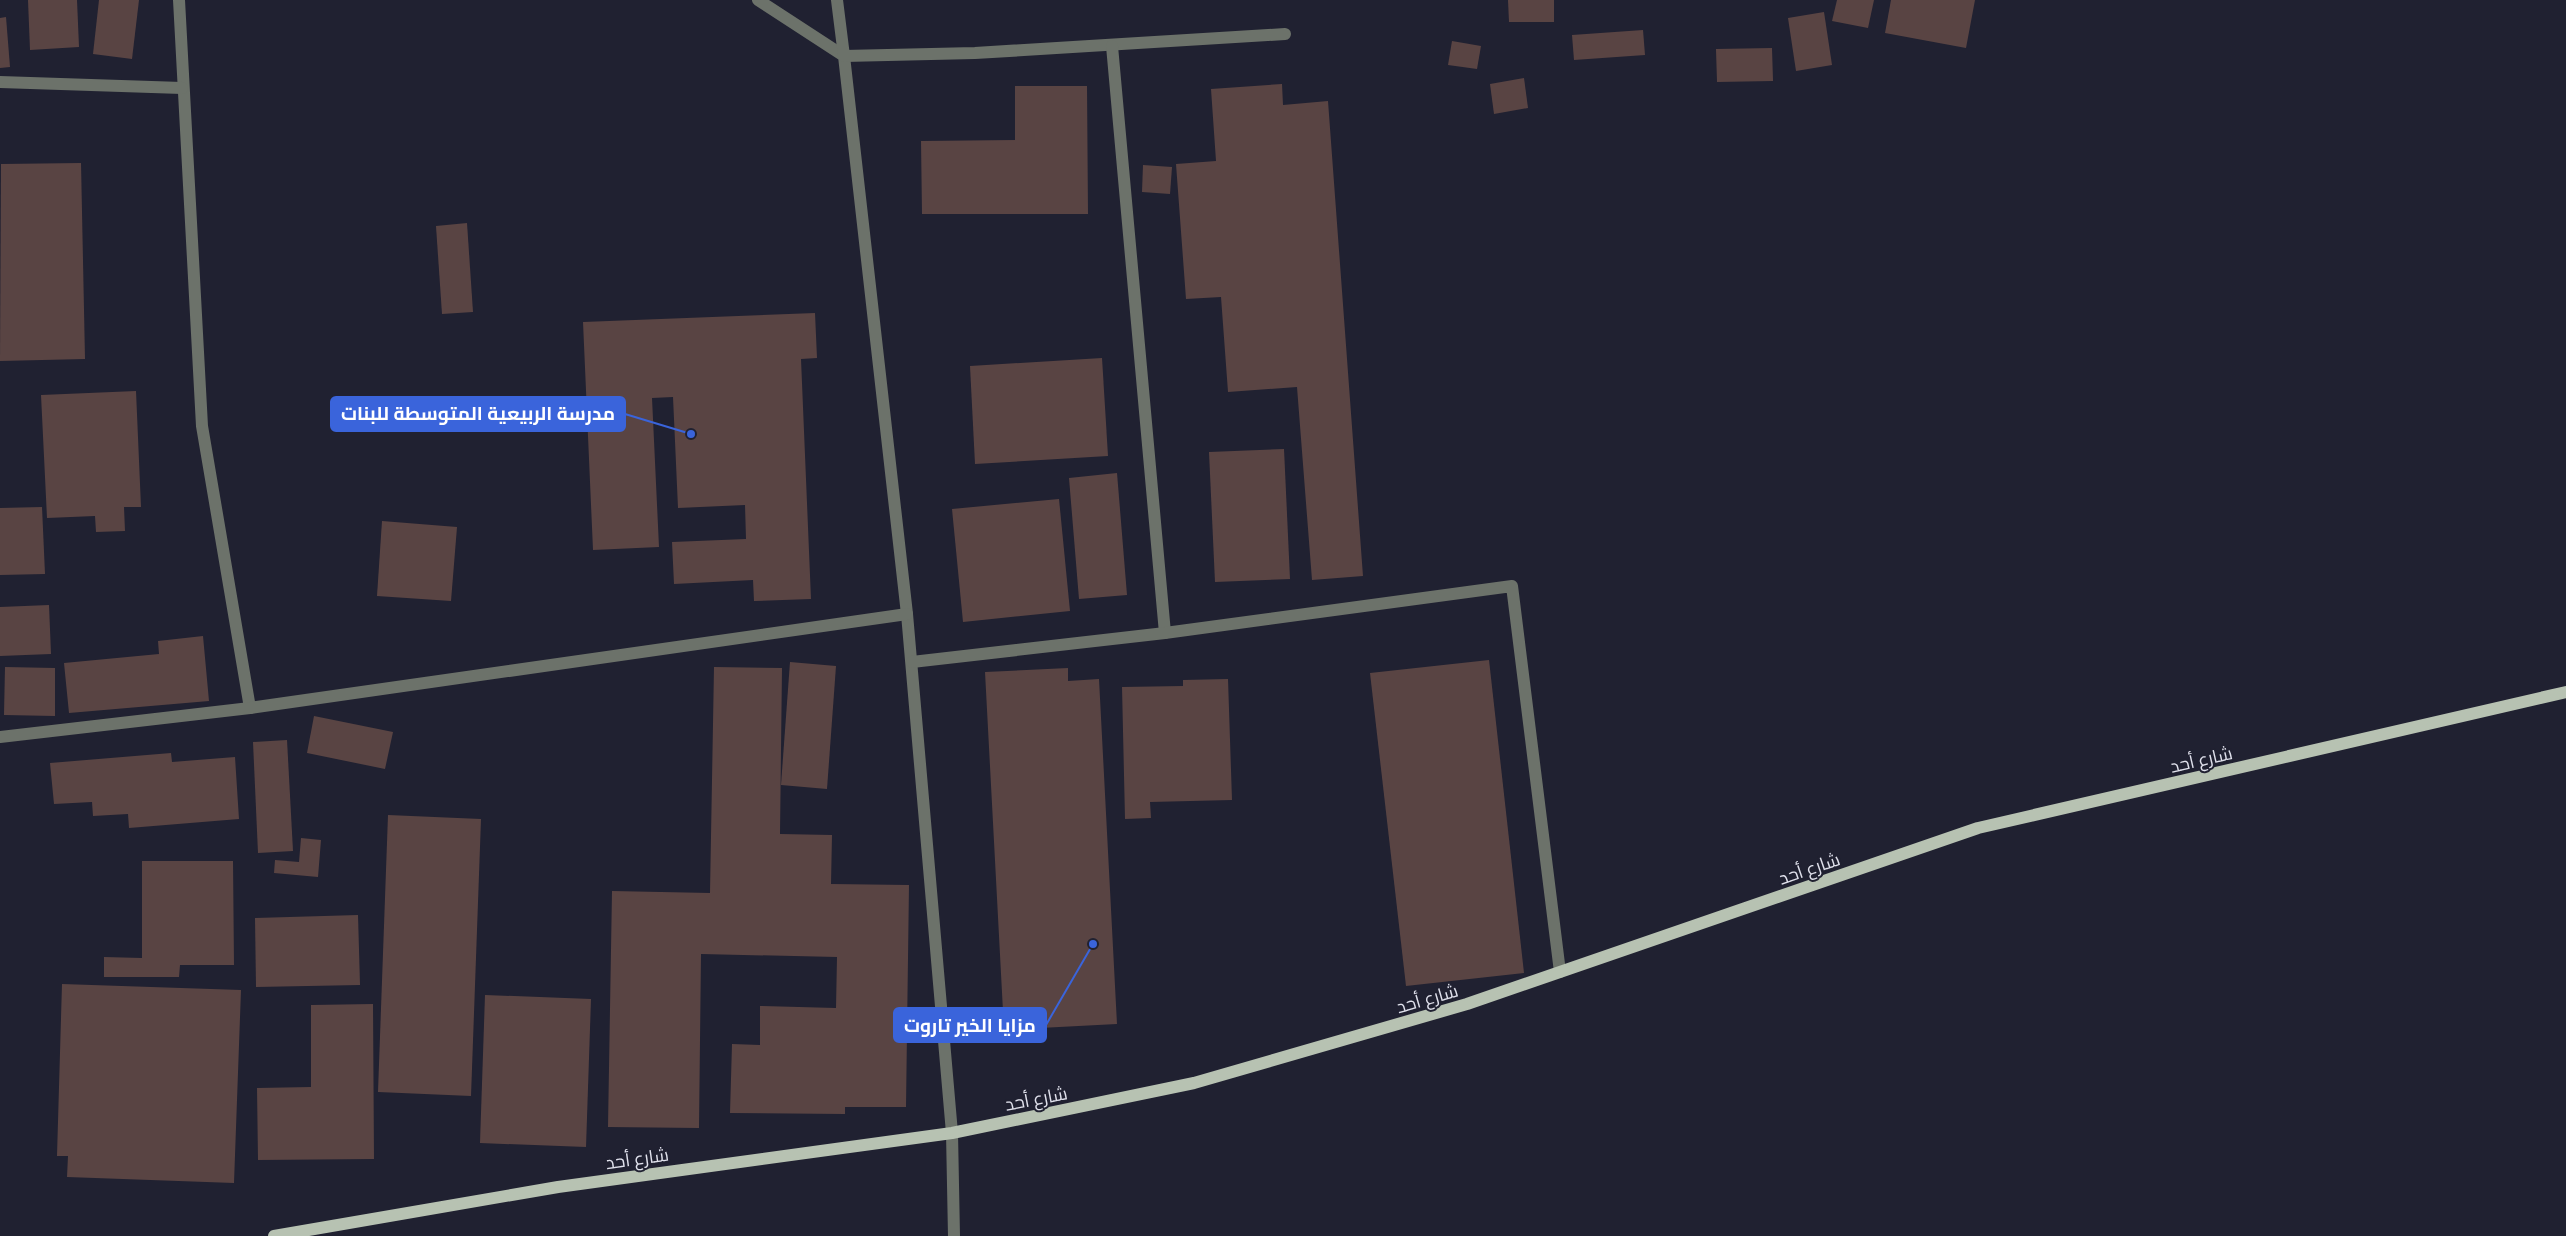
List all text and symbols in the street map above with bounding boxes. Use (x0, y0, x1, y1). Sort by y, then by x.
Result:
callout: مدرسة الربيعية المتوسطة للبنات (331, 397, 625, 431)
text: مدرسة الربيعية المتوسطة للبنات (341, 402, 615, 425)
street label: شارع أحد (2168, 742, 2235, 779)
street label: شارع أحد (1776, 848, 1843, 891)
street label: شارع أحد (1394, 980, 1461, 1019)
callout: مزايا الخير تاروت (894, 1008, 1046, 1042)
text: مزايا الخير تاروت (904, 1014, 1036, 1037)
street label: شارع أحد (1003, 1082, 1070, 1117)
street label: شارع أحد (604, 1144, 670, 1175)

